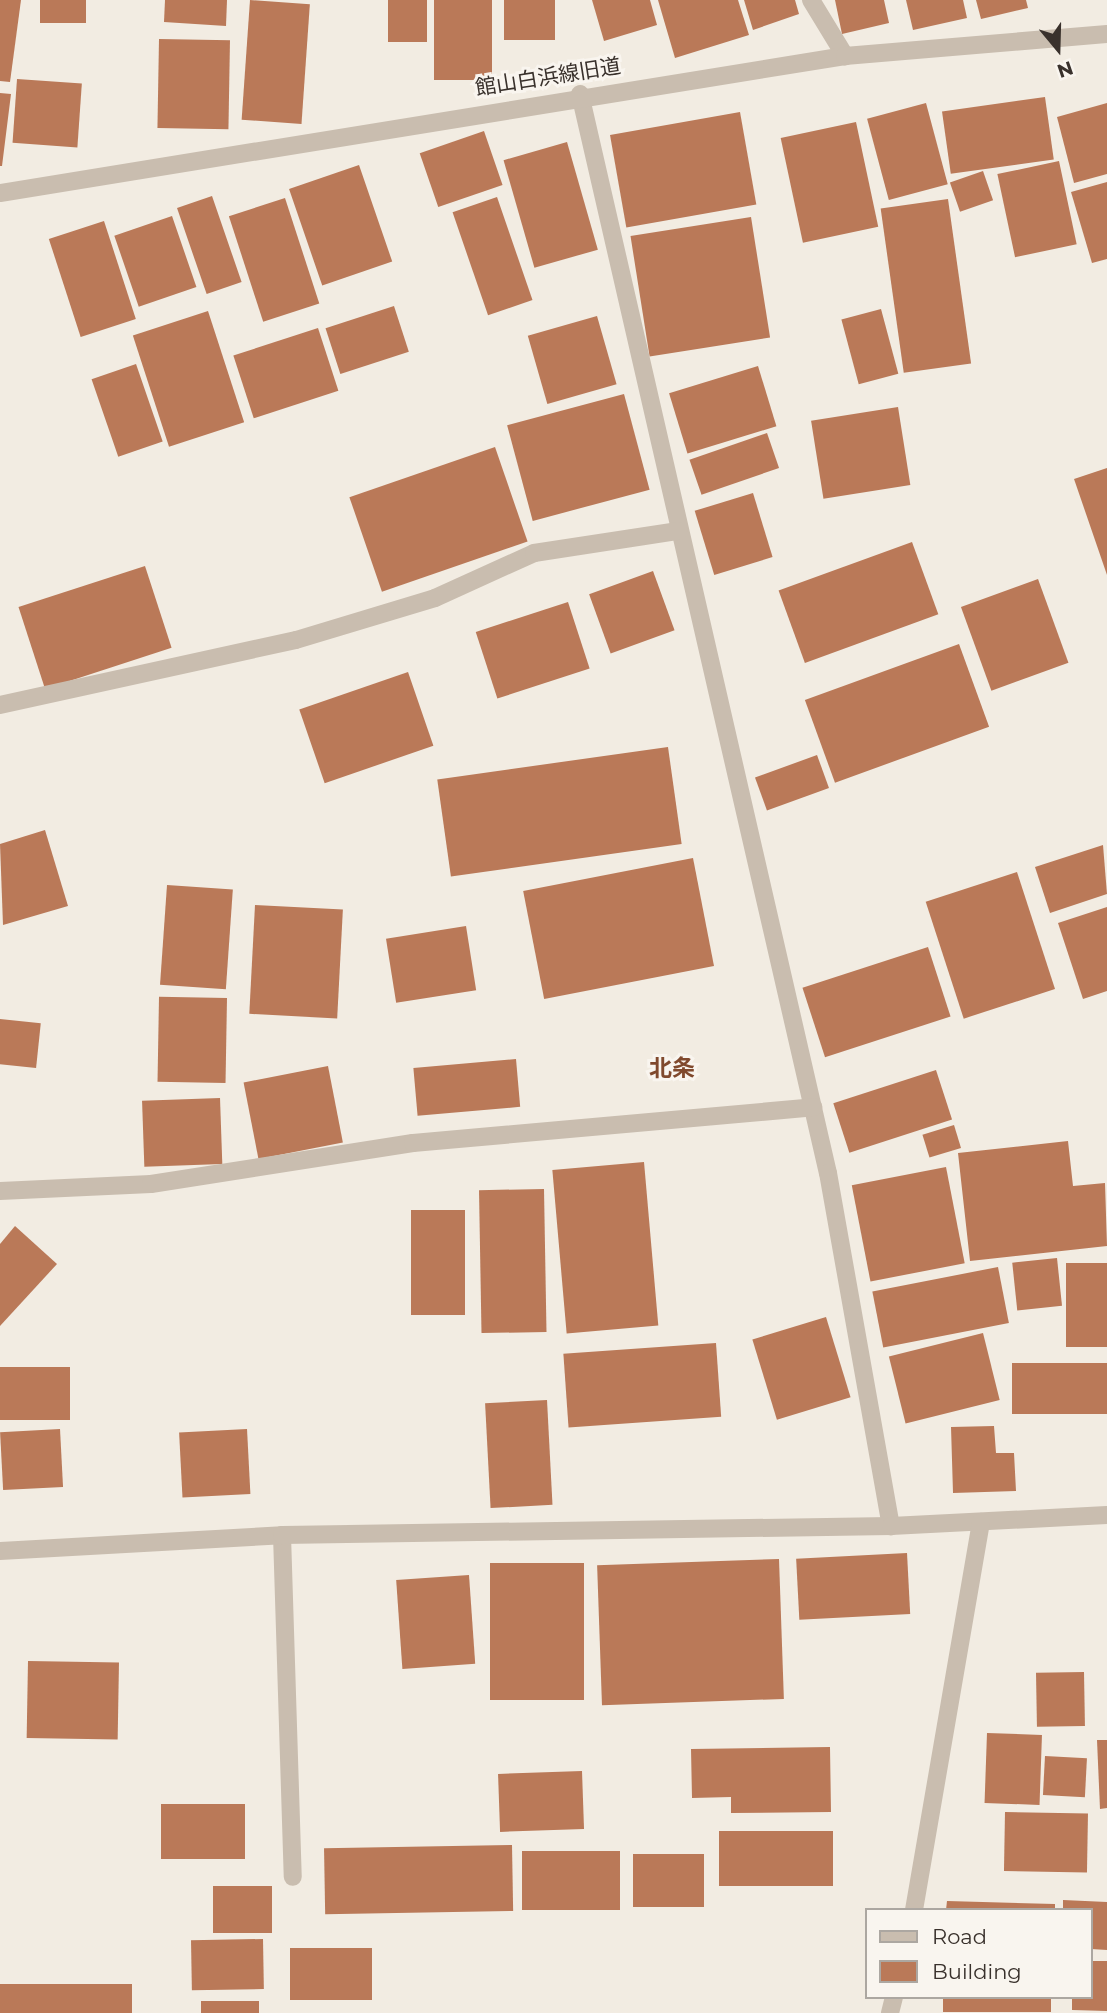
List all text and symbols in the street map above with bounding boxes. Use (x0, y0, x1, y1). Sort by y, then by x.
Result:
north arrow (1023, 14, 1093, 84)
street label: 館山白浜線旧道 (473, 53, 623, 101)
text: N (1054, 56, 1076, 83)
district label: 北条 (649, 1054, 695, 1082)
legend (866, 1908, 1093, 1999)
text: Road (932, 1924, 987, 1949)
text: Building (932, 1959, 1022, 1984)

